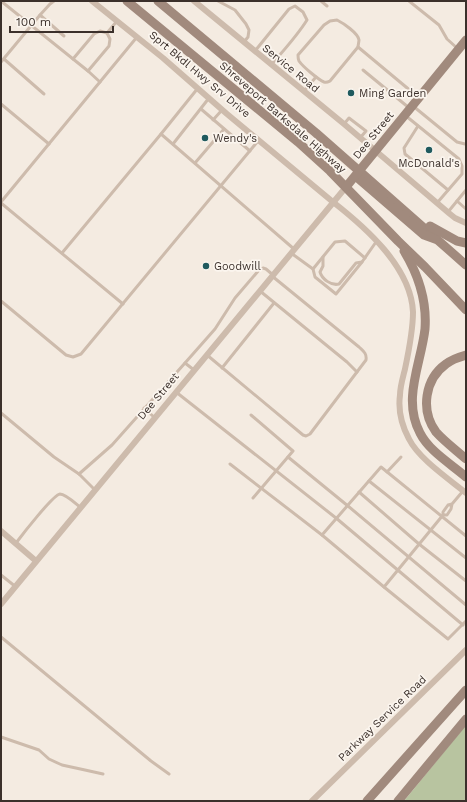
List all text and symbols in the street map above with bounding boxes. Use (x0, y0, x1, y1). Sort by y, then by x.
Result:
scale bar (10, 8, 113, 34)
text: 100 m (16, 15, 51, 29)
street label: Sprt Bkdl Hwy Srv Drive (147, 28, 253, 120)
street label: Service Road (260, 41, 322, 95)
street label: Shreveport Barksdale Highway (217, 59, 349, 176)
place label: Ming Garden (359, 87, 426, 100)
marker: Ming Garden (346, 88, 356, 98)
street label: Dee Street (350, 109, 397, 162)
place label: Wendy's (213, 132, 257, 145)
marker: Wendy's (200, 133, 210, 143)
marker: McDonald's (424, 145, 434, 155)
place label: McDonald's (398, 157, 460, 170)
place label: Goodwill (214, 260, 262, 273)
marker: Goodwill (201, 261, 211, 271)
street label: Dee Street (135, 370, 182, 423)
street label: Parkway Service Road (336, 673, 429, 764)

